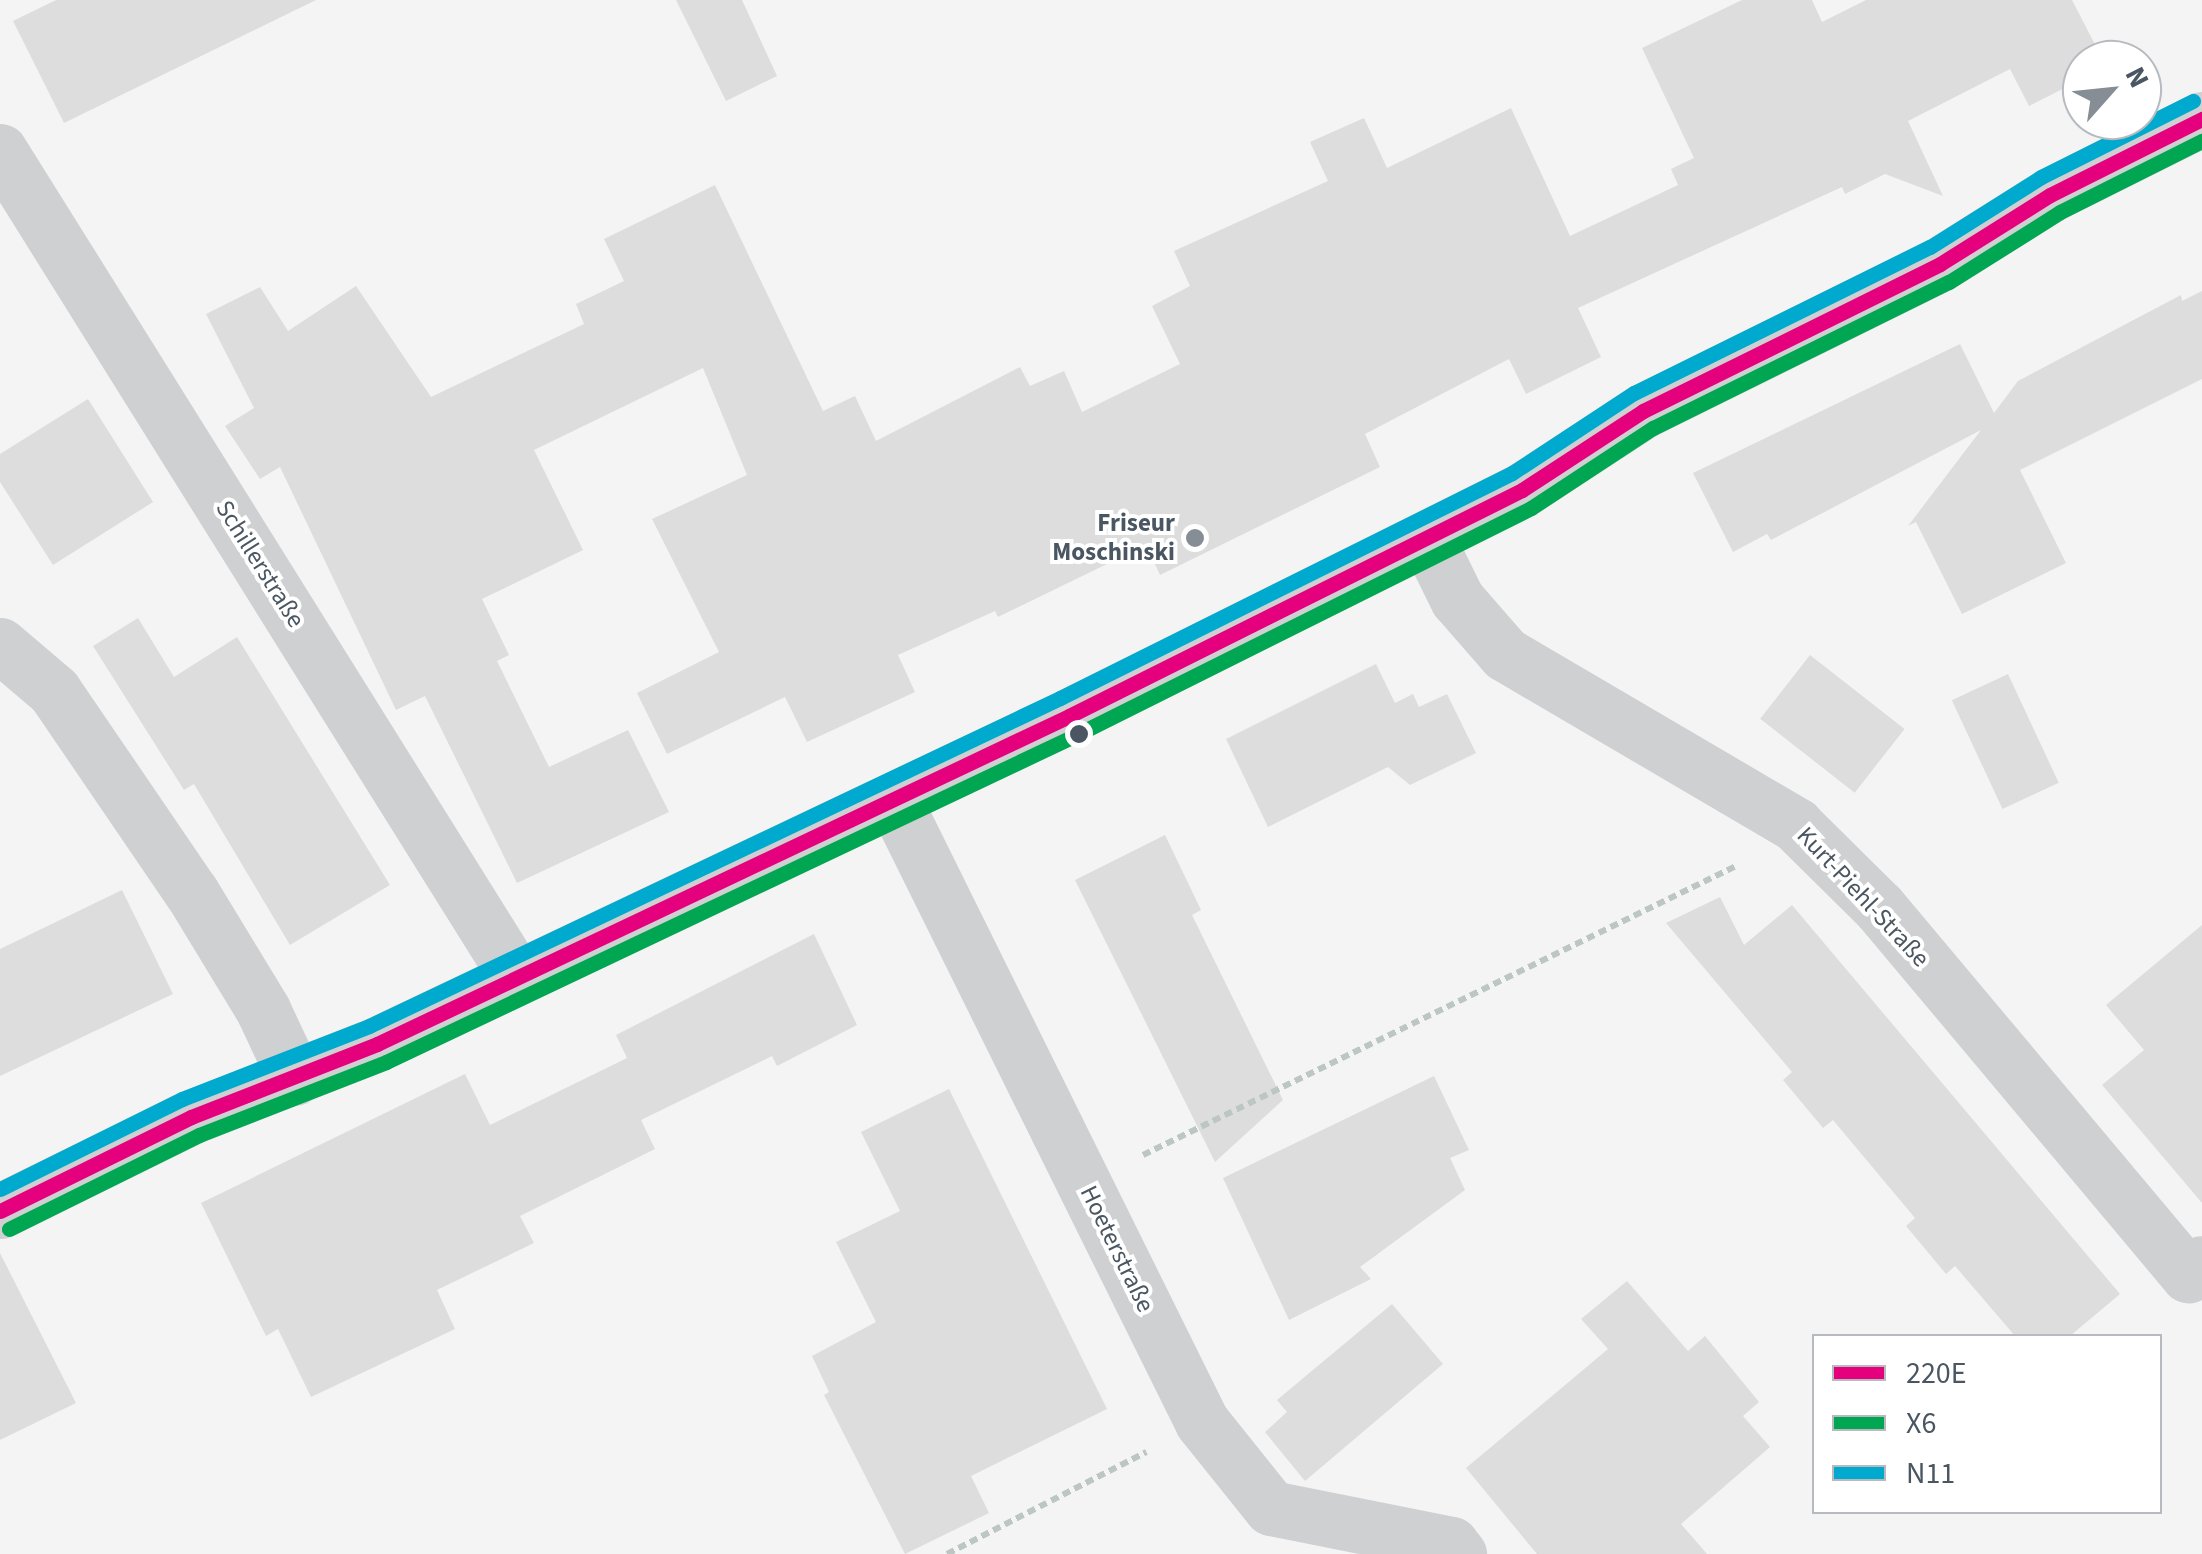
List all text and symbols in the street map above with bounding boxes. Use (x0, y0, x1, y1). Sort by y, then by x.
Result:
north arrow (2062, 40, 2162, 140)
text: N (2115, 60, 2159, 95)
street label: Schillerstraße (209, 495, 311, 633)
place label: Friseur Moschinski (1052, 509, 1175, 568)
marker: Friseur Moschinski (1184, 527, 1206, 549)
unlabelled marker (1069, 724, 1089, 744)
street label: Kurt-Piehl-Straße (1790, 821, 1936, 973)
street label: Hoeterstraße (1073, 1181, 1161, 1317)
legend (1812, 1334, 2162, 1514)
text: 220E (1906, 1352, 1967, 1395)
text: X6 (1906, 1402, 1936, 1445)
text: N11 (1906, 1452, 1955, 1495)

